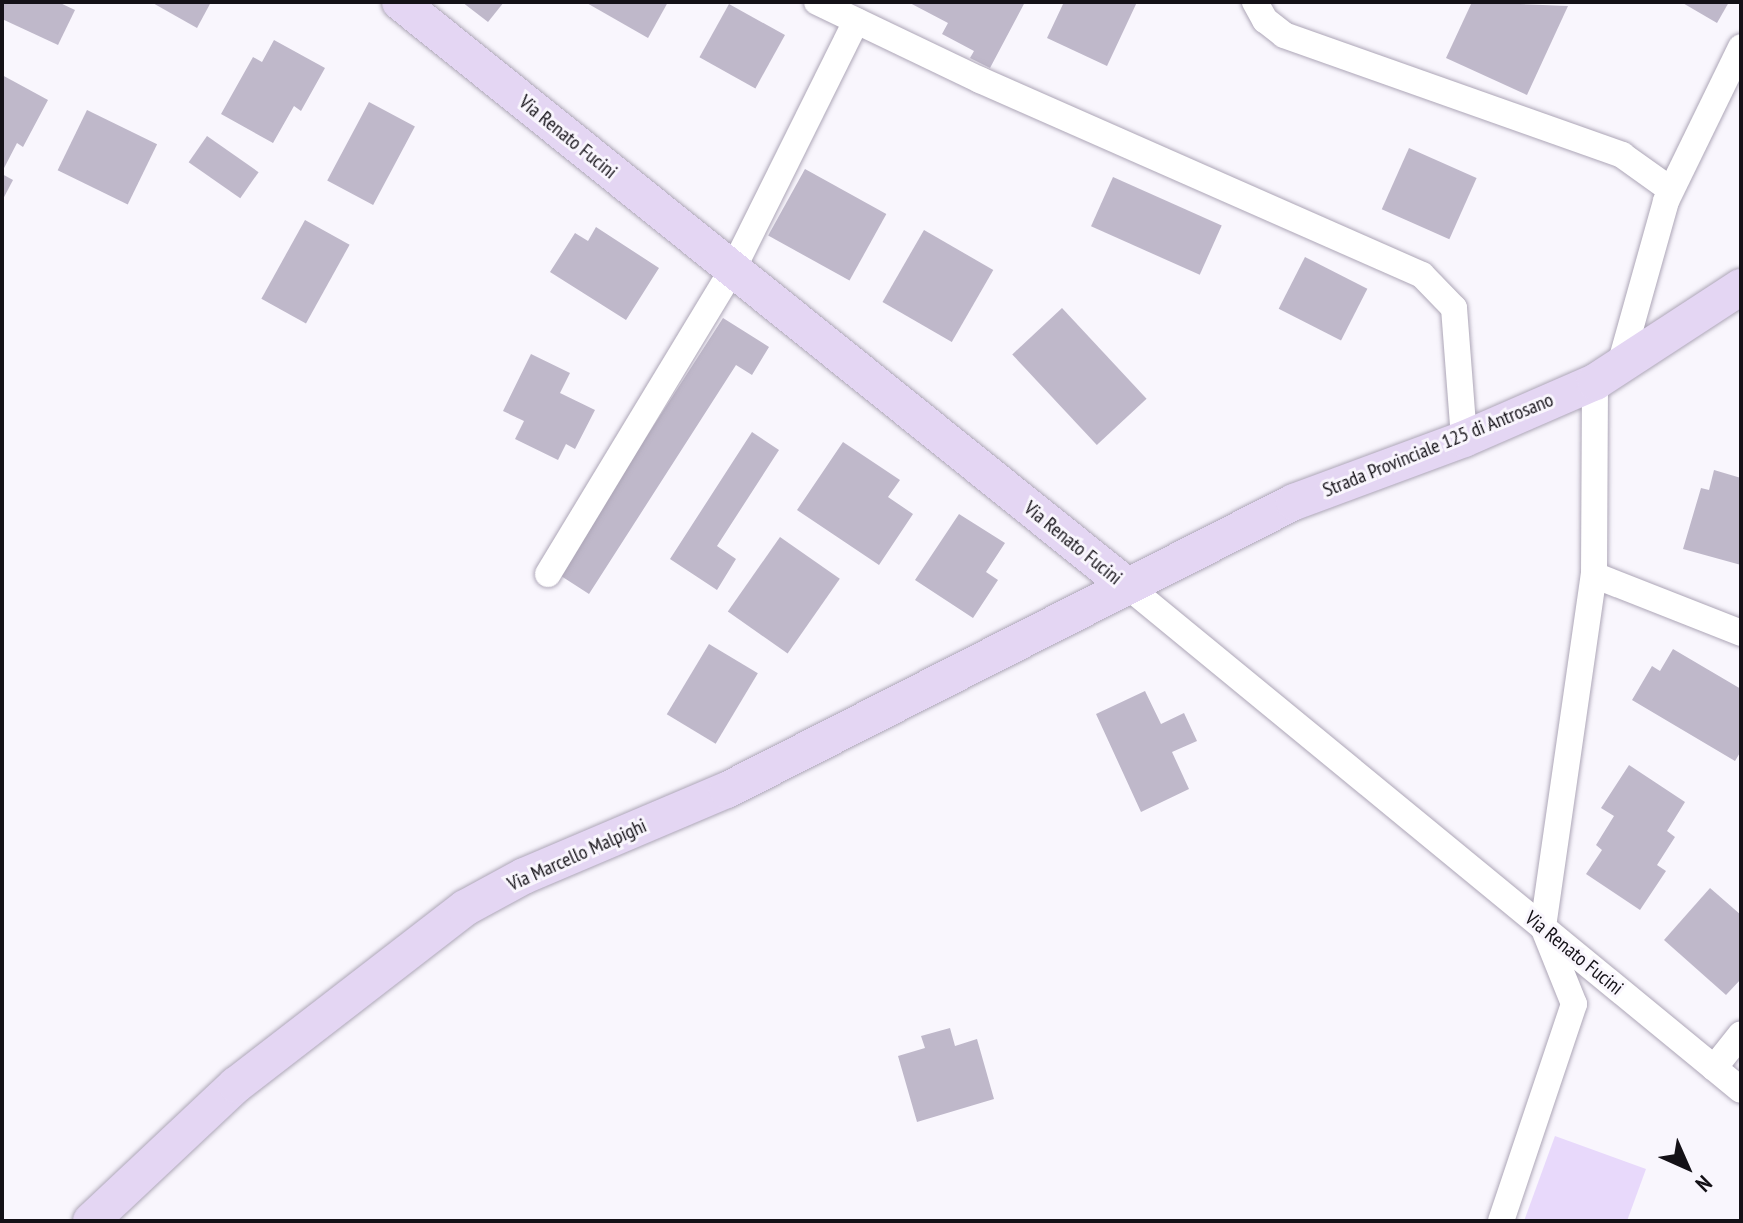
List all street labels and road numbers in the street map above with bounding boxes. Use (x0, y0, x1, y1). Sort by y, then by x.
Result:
street label: Via Renato Fucini (514, 90, 622, 184)
street label: Strada Provinciale 125 di Antrosano (1319, 388, 1557, 502)
street label: Via Renato Fucini (1019, 496, 1127, 590)
street label: Via Marcello Malpighi (504, 814, 650, 896)
street label: Via Renato Fucini (1520, 906, 1628, 1000)

